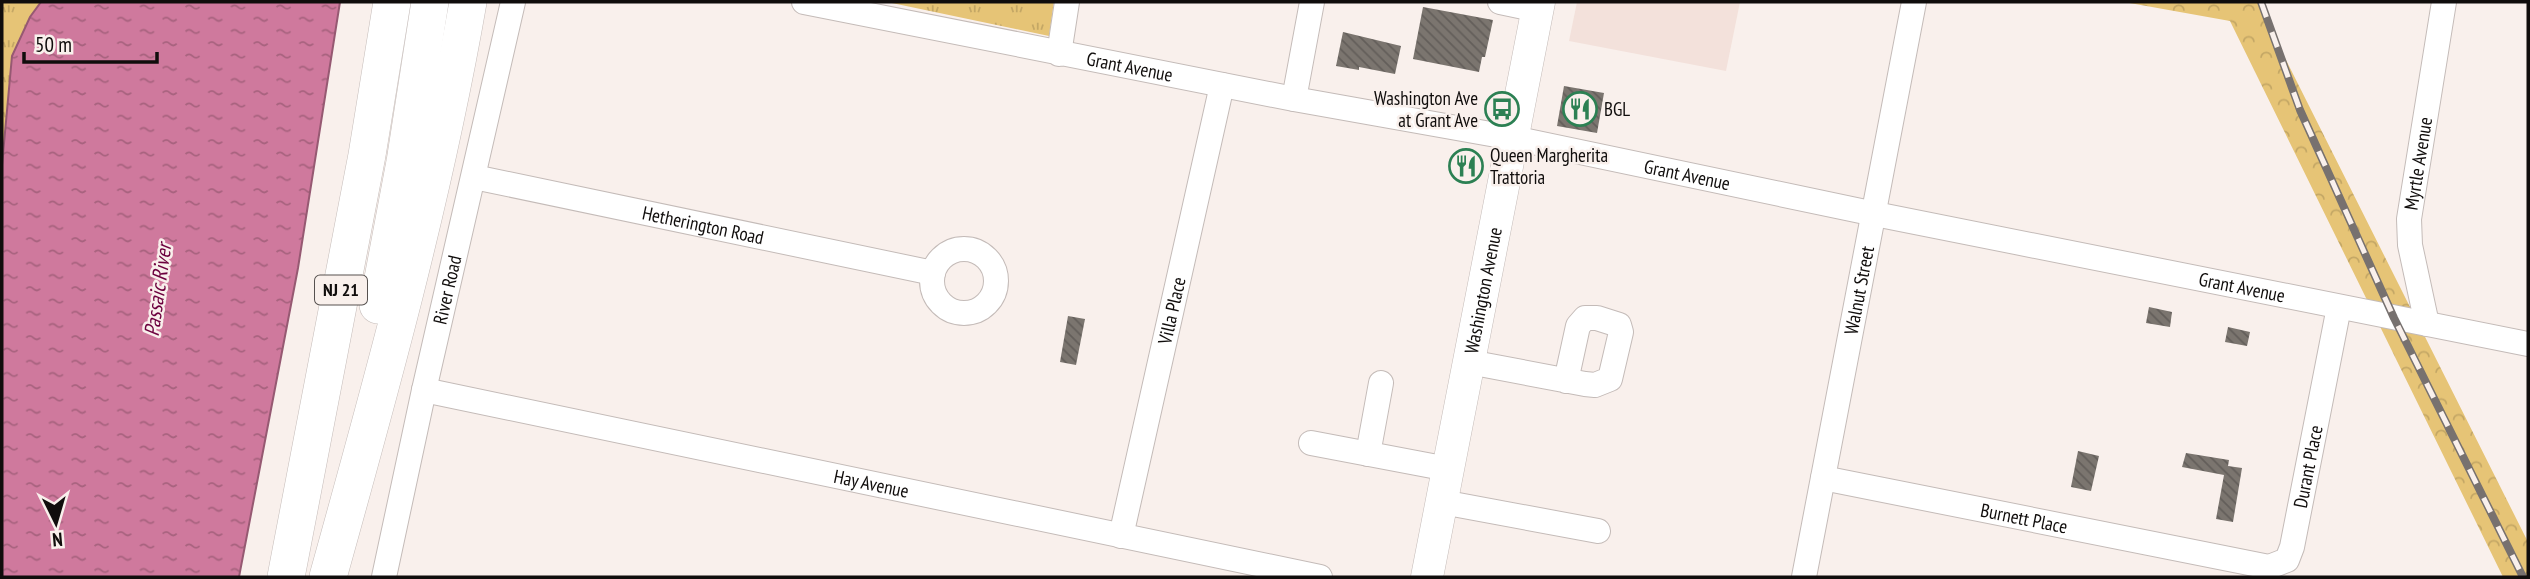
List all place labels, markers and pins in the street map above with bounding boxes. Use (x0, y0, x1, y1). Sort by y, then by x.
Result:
place label: Washington Ave at Grant Ave (1374, 86, 1478, 132)
bus stop icon: Washington Ave at Grant Ave (1483, 90, 1521, 128)
restaurant icon: BGL (1561, 90, 1599, 128)
place label: BGL (1604, 97, 1630, 121)
place label: Queen Margherita Trattoria (1490, 143, 1608, 189)
restaurant icon: Queen Margherita Trattoria (1447, 147, 1485, 185)

